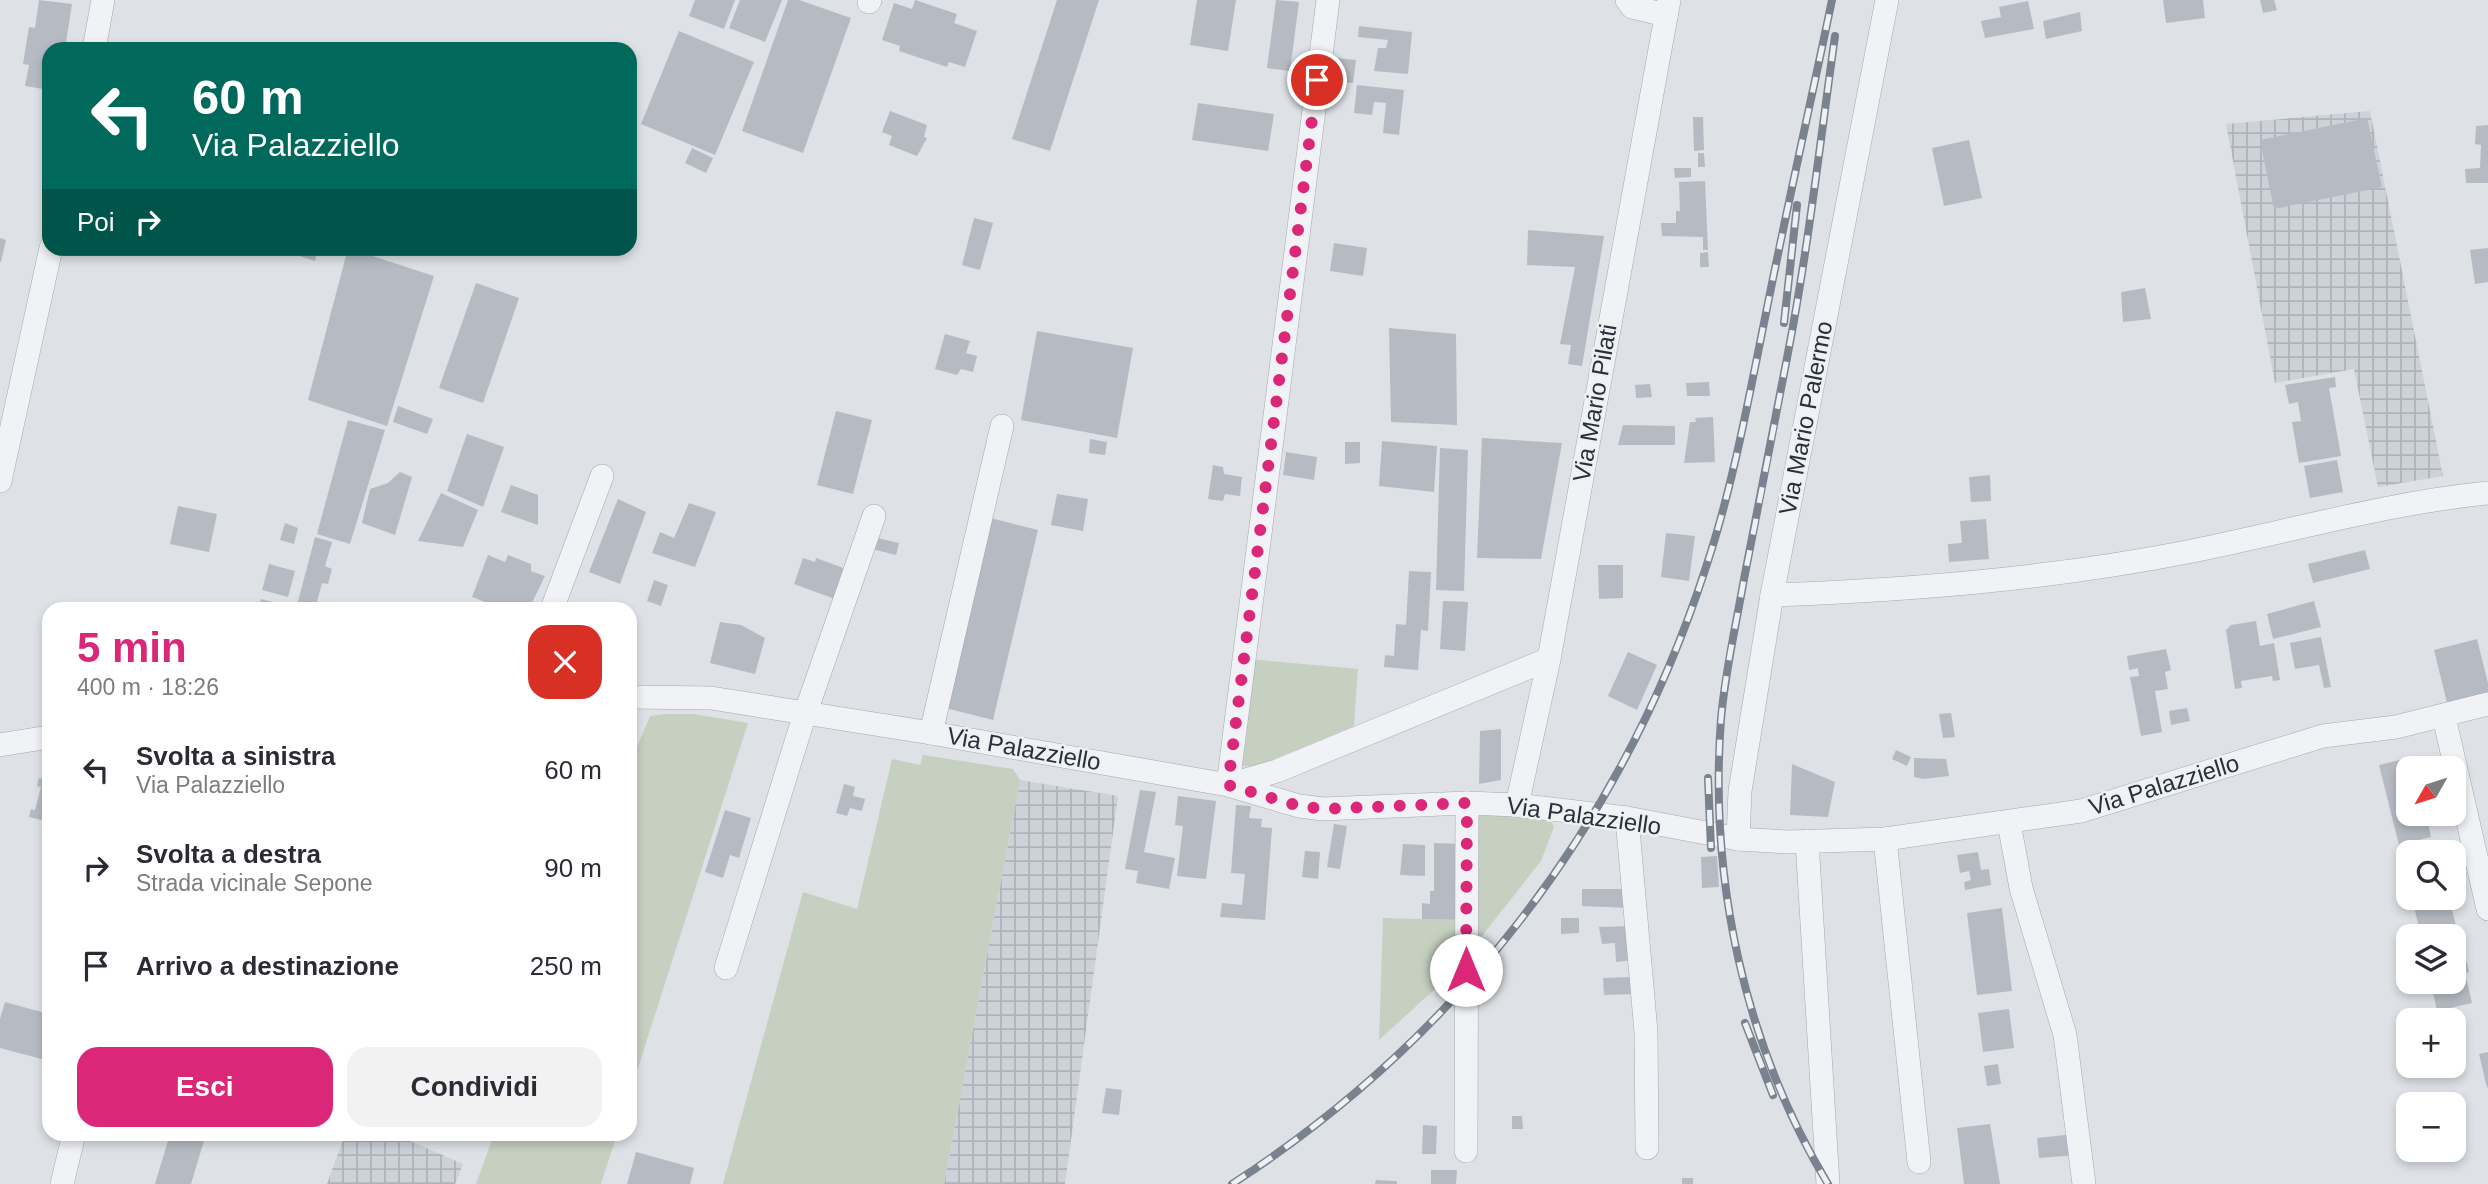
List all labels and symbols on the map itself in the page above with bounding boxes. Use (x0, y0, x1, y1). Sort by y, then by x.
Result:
pin (1287, 50, 1347, 110)
street label: Via Mario Palermo (1773, 319, 1838, 517)
street label: Via Mario Pilati (1567, 322, 1622, 484)
street label: Via Palazziello (945, 722, 1103, 775)
street label: Via Palazziello (2085, 749, 2242, 820)
north arrow (2396, 756, 2466, 826)
street label: Via Palazziello (1505, 791, 1663, 840)
position arrow (1429, 933, 1503, 1007)

